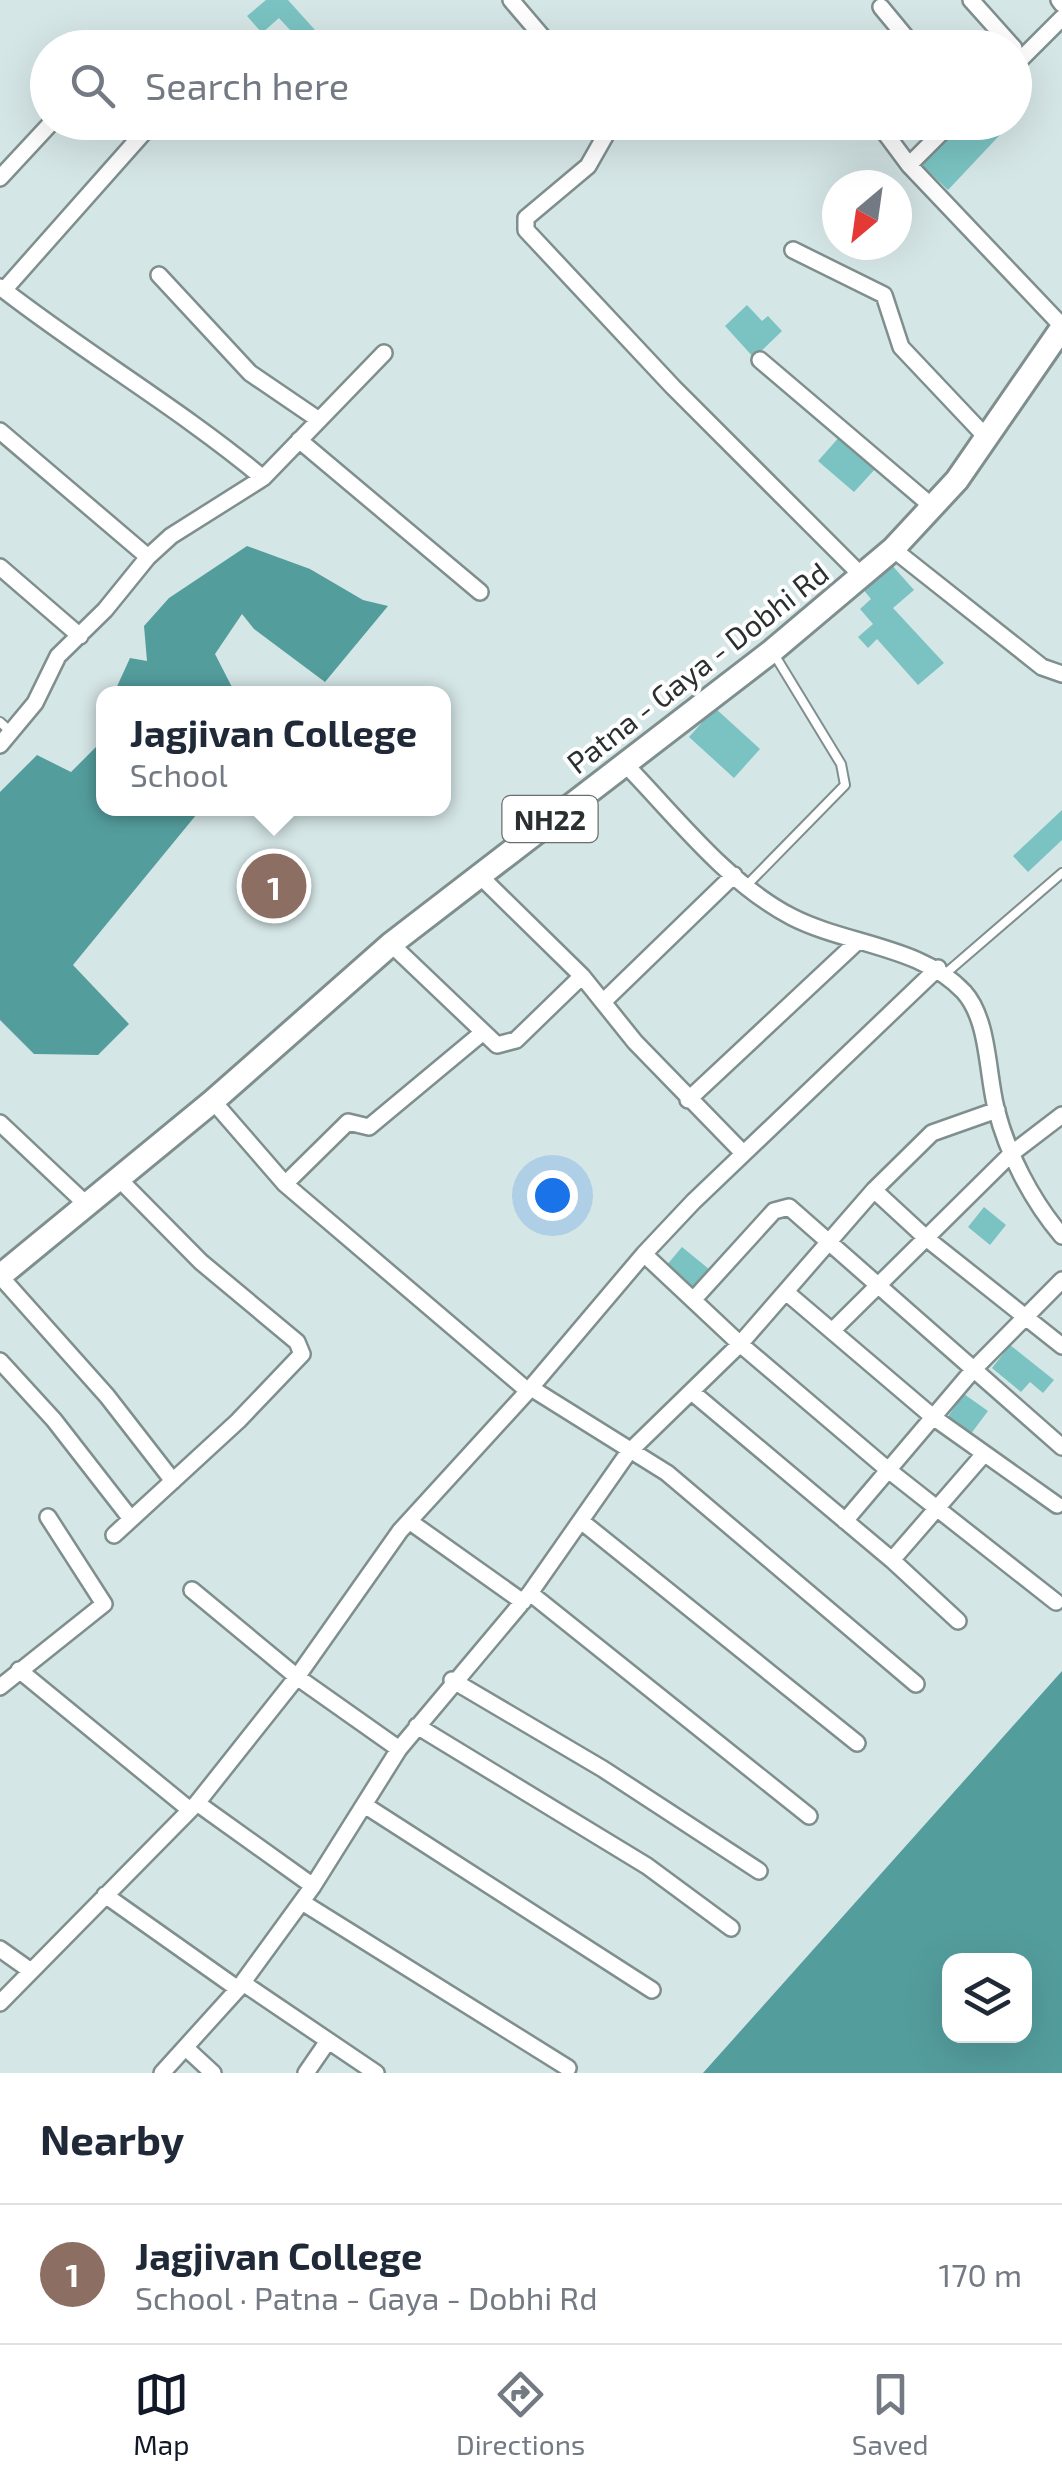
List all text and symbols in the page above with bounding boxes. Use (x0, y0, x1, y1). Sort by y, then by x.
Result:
search box (30, 30, 1032, 140)
icon: search (65, 58, 120, 113)
text: Search here (145, 62, 349, 108)
north arrow (822, 170, 912, 260)
street label: Patna - Gaya - Dobhi Rd (559, 554, 835, 780)
popup (96, 686, 451, 816)
text: Jagjivan College (130, 709, 417, 755)
text: School (130, 755, 228, 793)
road number: NH22 (502, 796, 598, 842)
pin: 1 (242, 848, 306, 924)
your location (527, 1170, 578, 1221)
map controls (942, 1953, 1032, 2043)
button: layers (942, 1953, 1032, 2043)
text: Nearby (40, 2113, 184, 2163)
text: Jagjivan College (135, 2232, 422, 2278)
text: 1 (66, 2255, 79, 2293)
text: 170 m (938, 2255, 1022, 2293)
text: School · Patna - Gaya - Dobhi Rd (135, 2278, 597, 2316)
tab: Map (133, 2367, 189, 2461)
tab: Directions (456, 2367, 585, 2461)
tab: Saved (852, 2367, 929, 2461)

